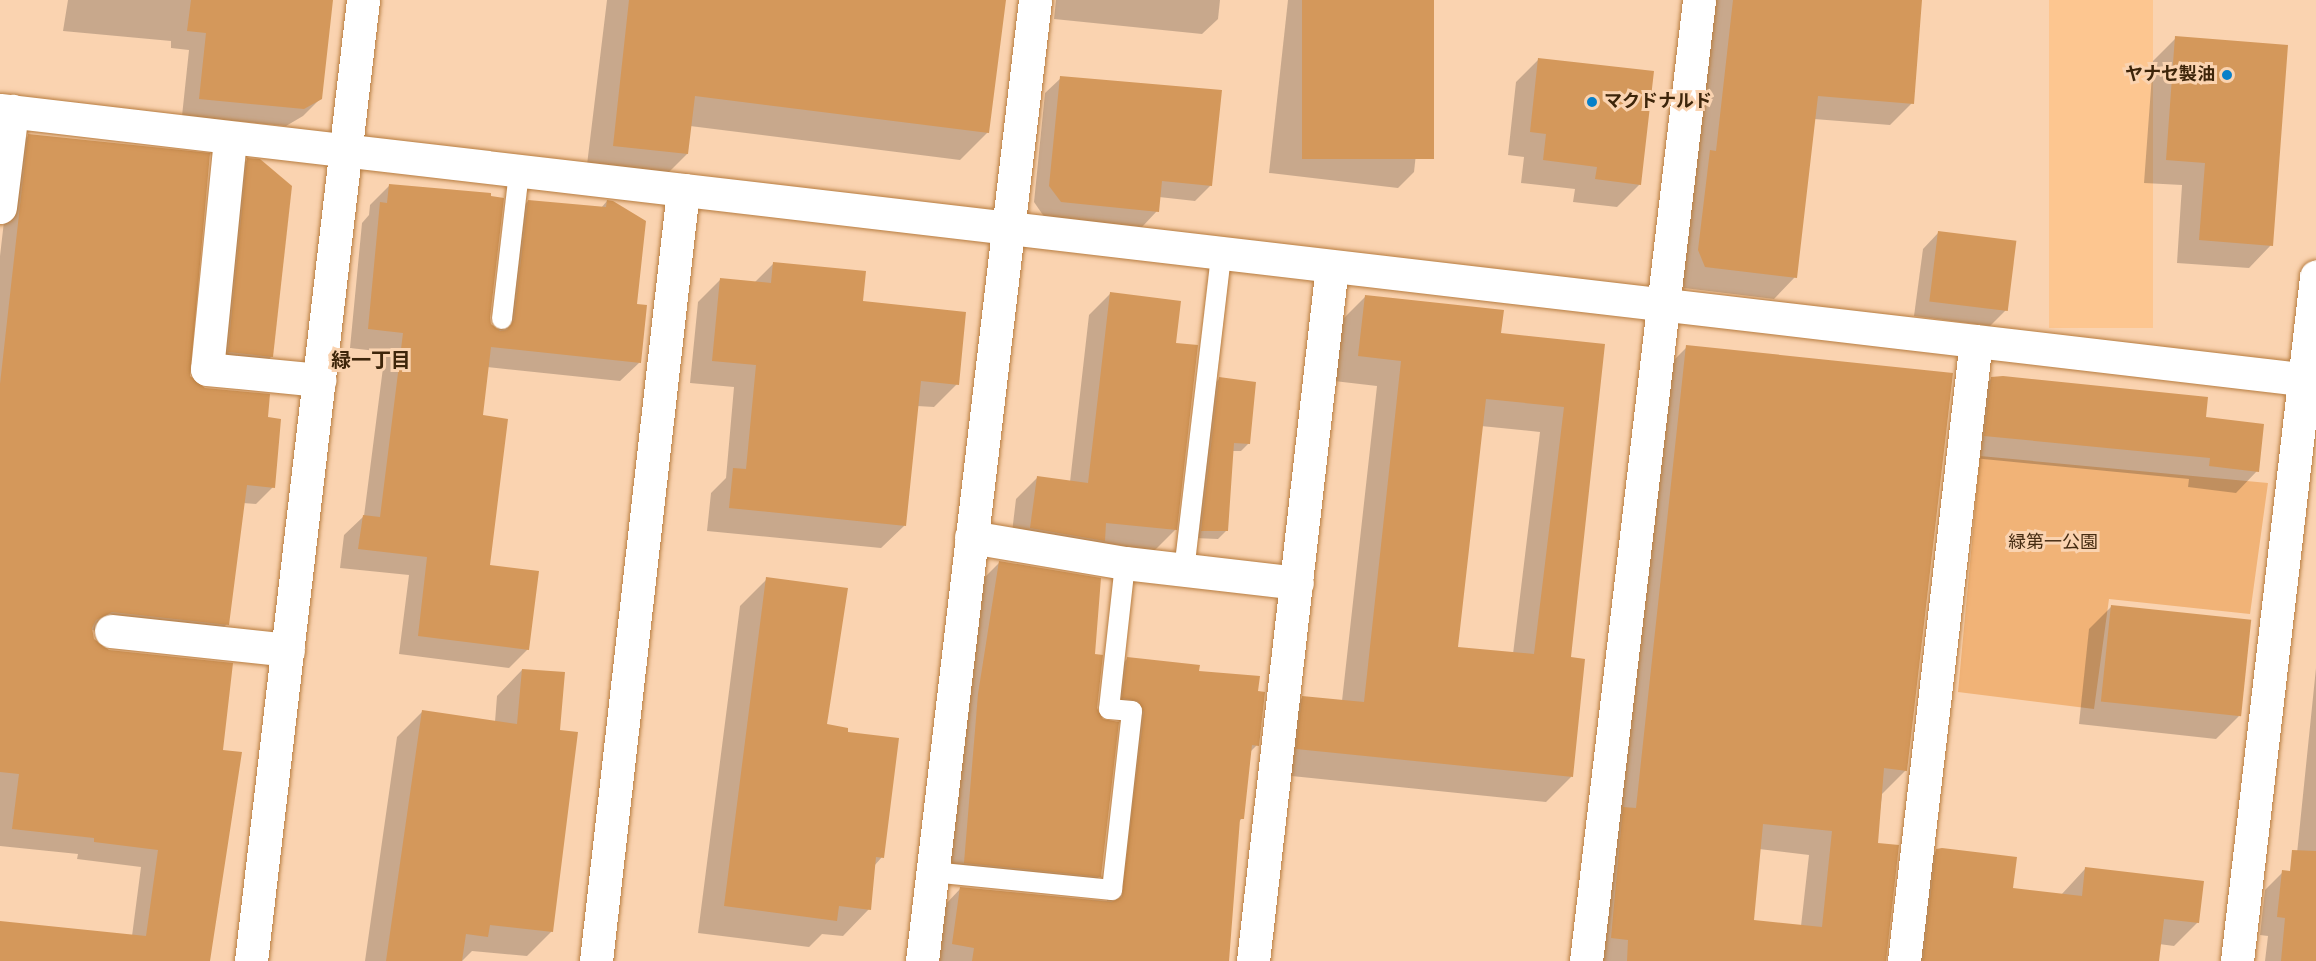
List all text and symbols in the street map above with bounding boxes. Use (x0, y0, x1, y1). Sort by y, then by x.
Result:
place label: ヤナセ製油 (2125, 64, 2215, 86)
marker: ヤナセ製油 (2220, 68, 2234, 82)
place label: マクドナルド (1604, 91, 1712, 113)
marker: マクドナルド (1585, 95, 1599, 109)
district label: 緑一丁目 (331, 349, 411, 373)
park label: 緑第一公園 (2008, 532, 2098, 554)

